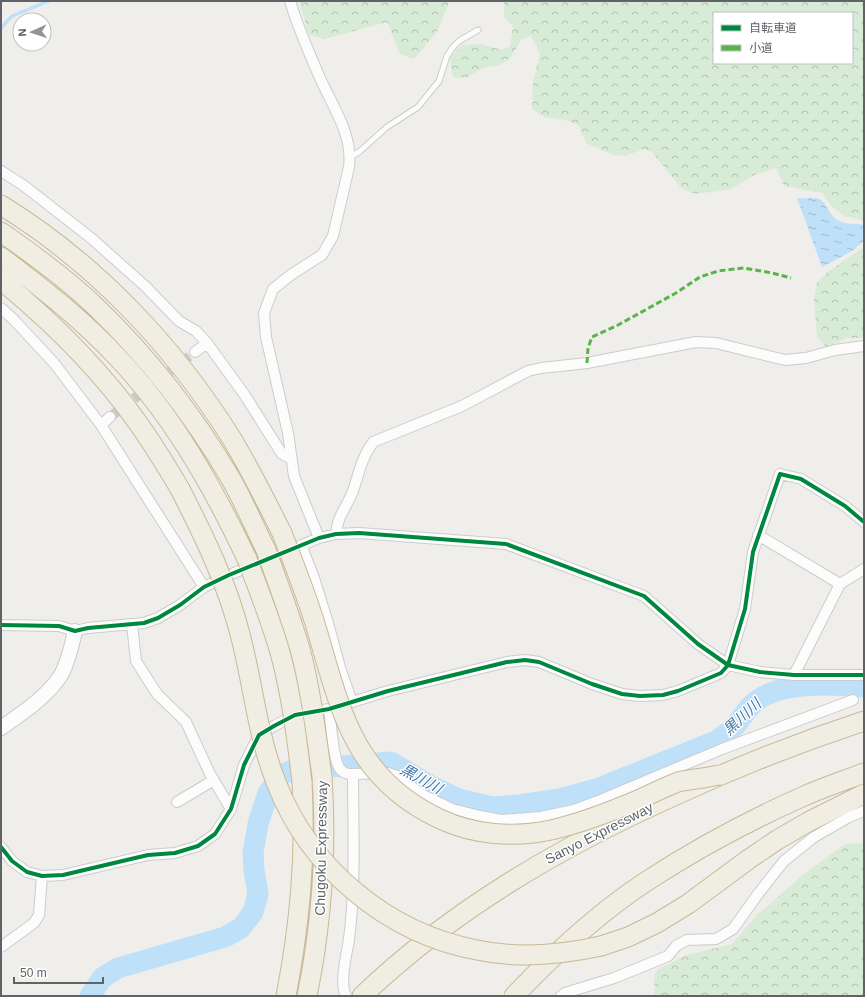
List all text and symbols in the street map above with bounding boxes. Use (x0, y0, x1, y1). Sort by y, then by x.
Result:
north arrow (12, 12, 52, 52)
legend (713, 12, 853, 64)
text: 自転車道 (749, 21, 797, 35)
text: N (16, 28, 28, 37)
text: 小道 (749, 41, 773, 55)
water label: 黒川川 (719, 694, 765, 738)
water label: 黒川川 (397, 760, 447, 798)
street label: Chugoku Expressway (312, 780, 330, 916)
street label: Sanyo Expressway (542, 799, 656, 867)
scale bar (14, 959, 103, 985)
text: 50 m (20, 966, 47, 980)

